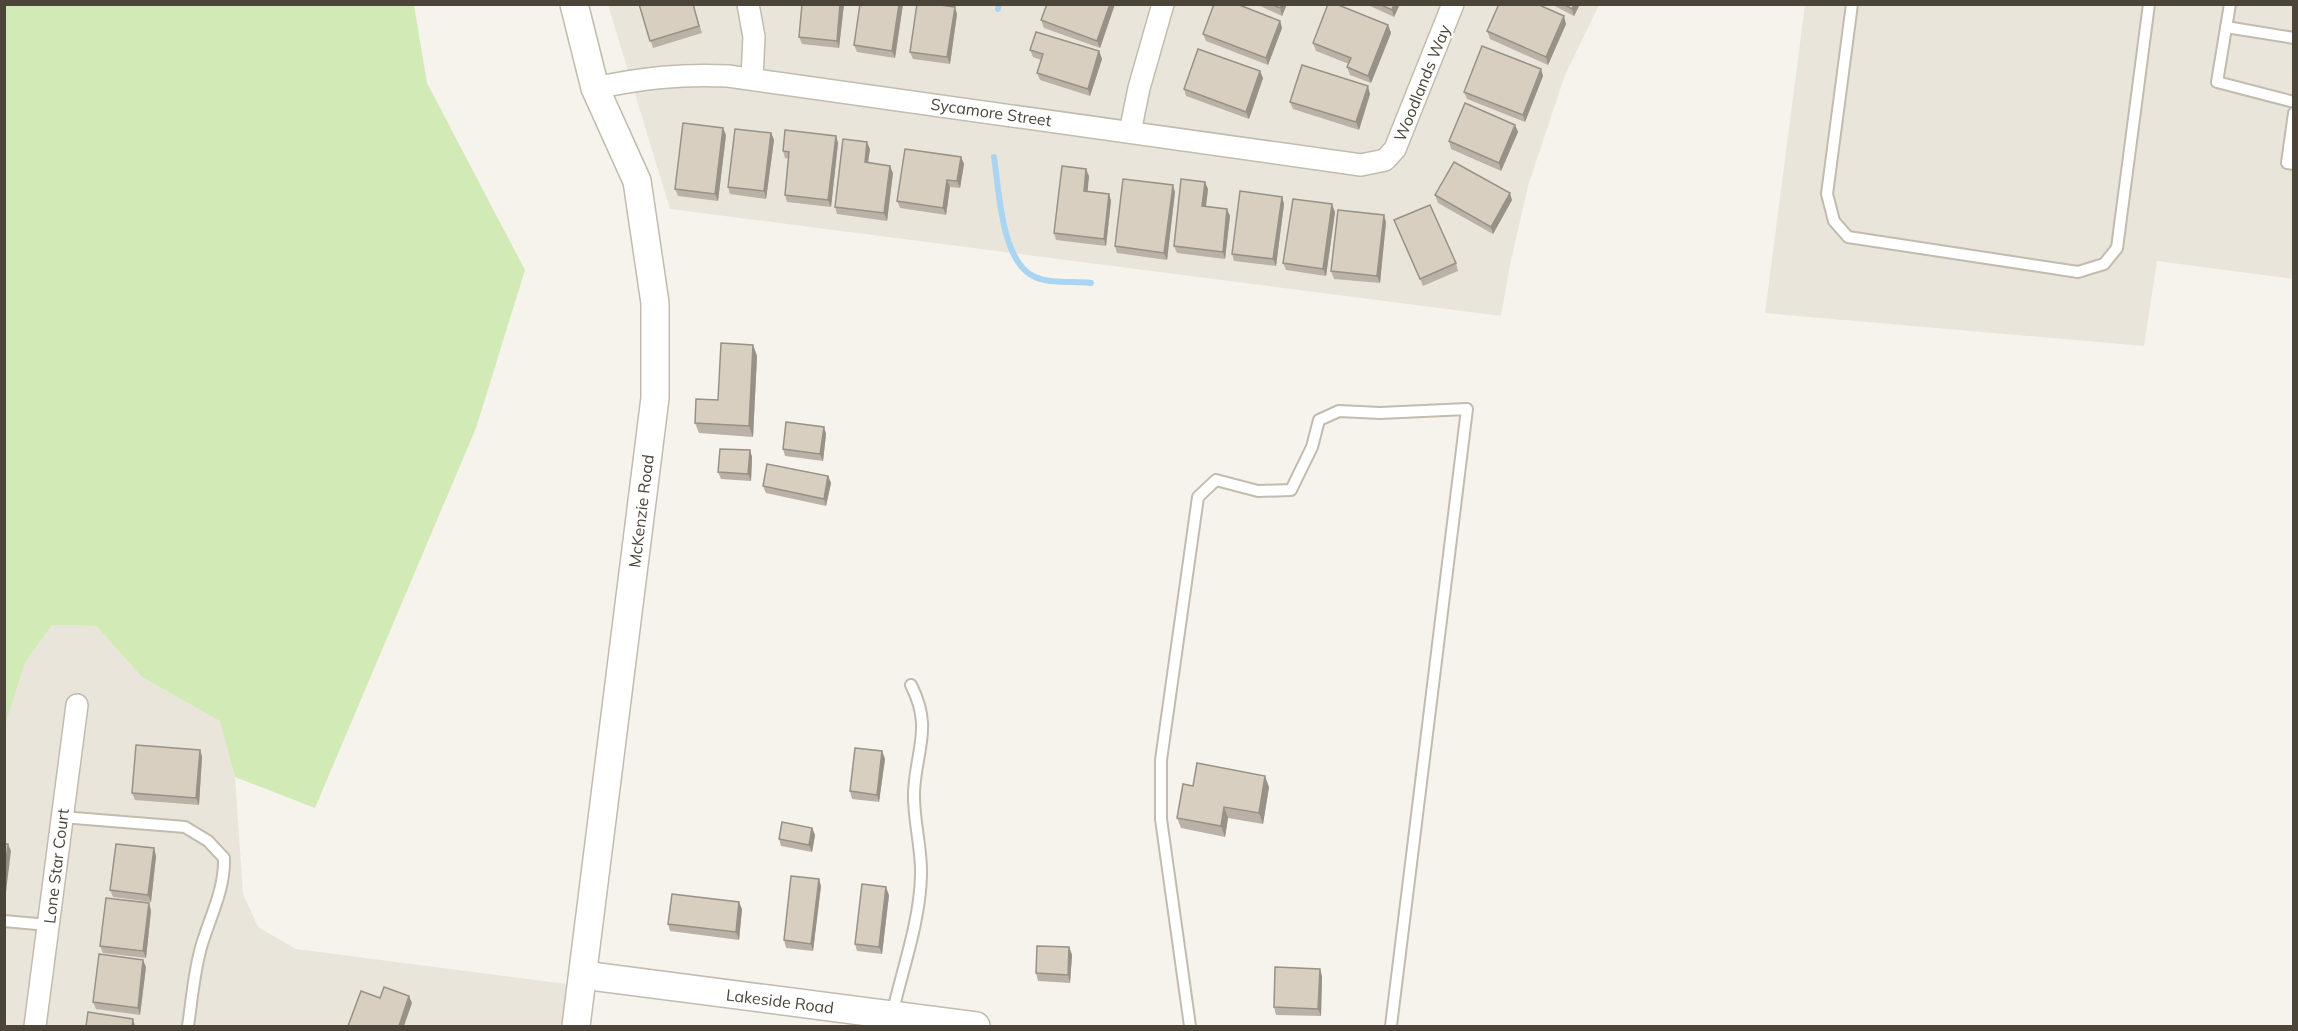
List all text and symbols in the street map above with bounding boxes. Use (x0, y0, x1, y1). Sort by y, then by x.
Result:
street label: Woodlands Way (1389, 21, 1455, 144)
street label: Sycamore Street (929, 94, 1053, 130)
street label: McKenzie Road (624, 453, 658, 569)
street label: Lone Star Court (39, 807, 73, 925)
street label: Lakeside Road (725, 984, 835, 1018)

